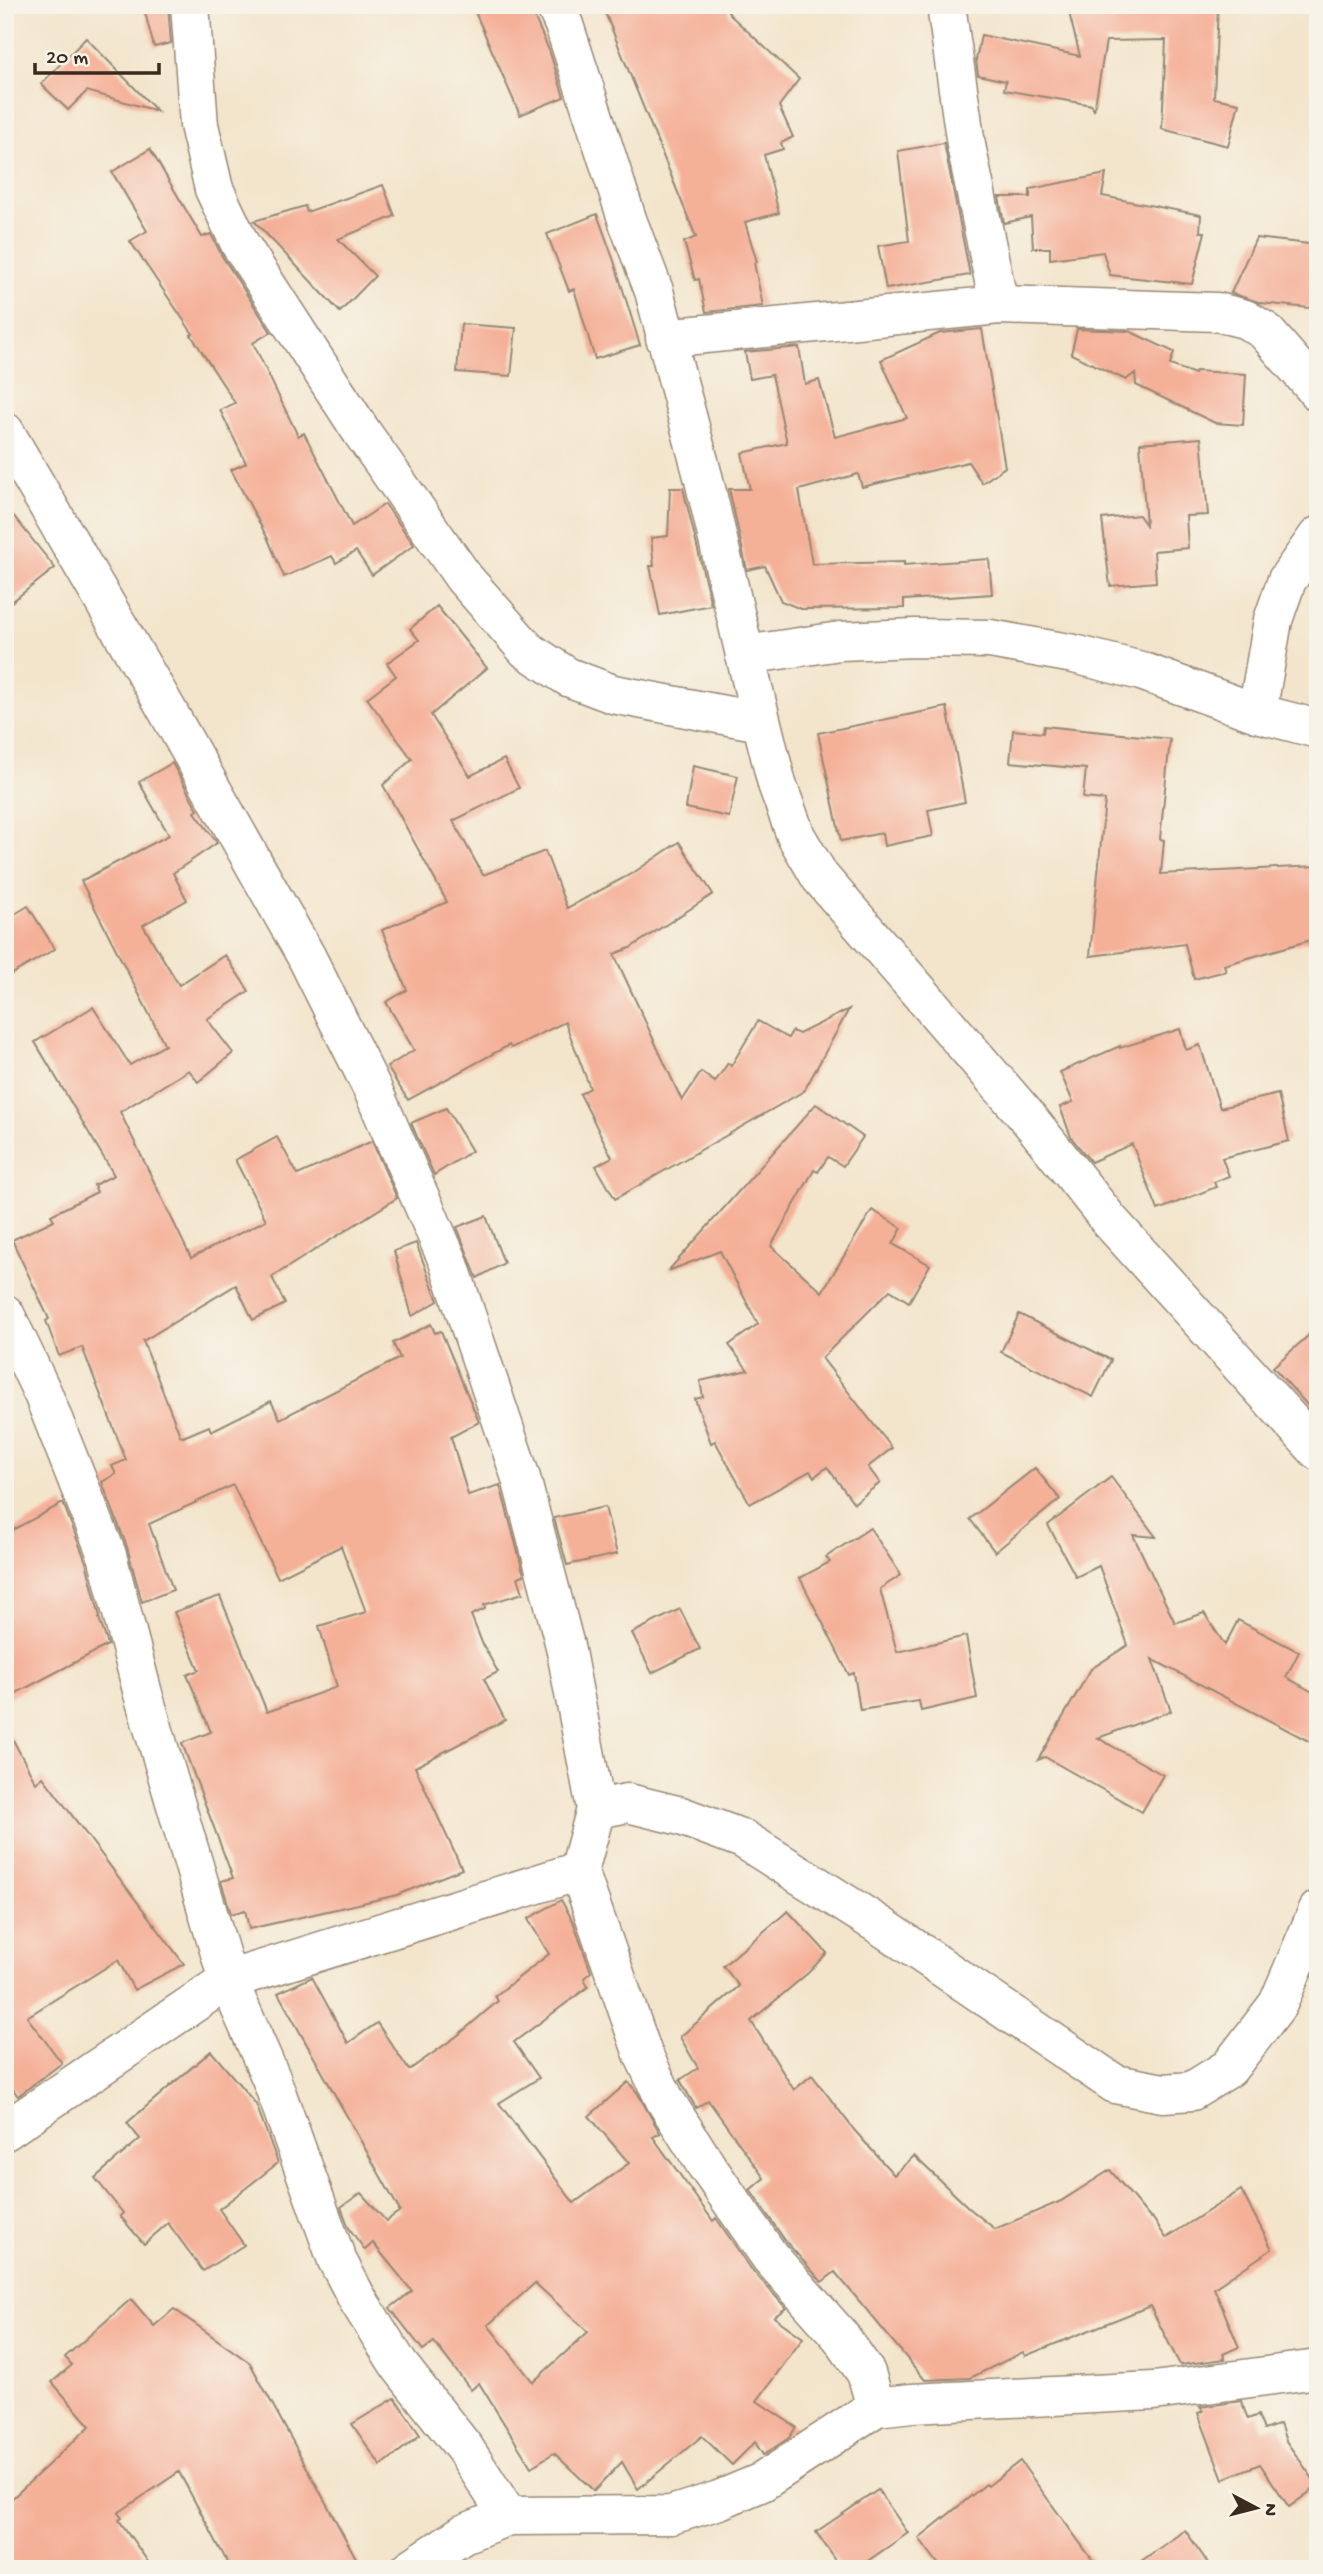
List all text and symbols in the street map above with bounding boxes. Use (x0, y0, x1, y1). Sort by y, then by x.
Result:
scale bar (35, 32, 159, 76)
text: 20 m (46, 47, 88, 72)
north arrow (1222, 2472, 1292, 2542)
text: N (1257, 2502, 1282, 2517)

